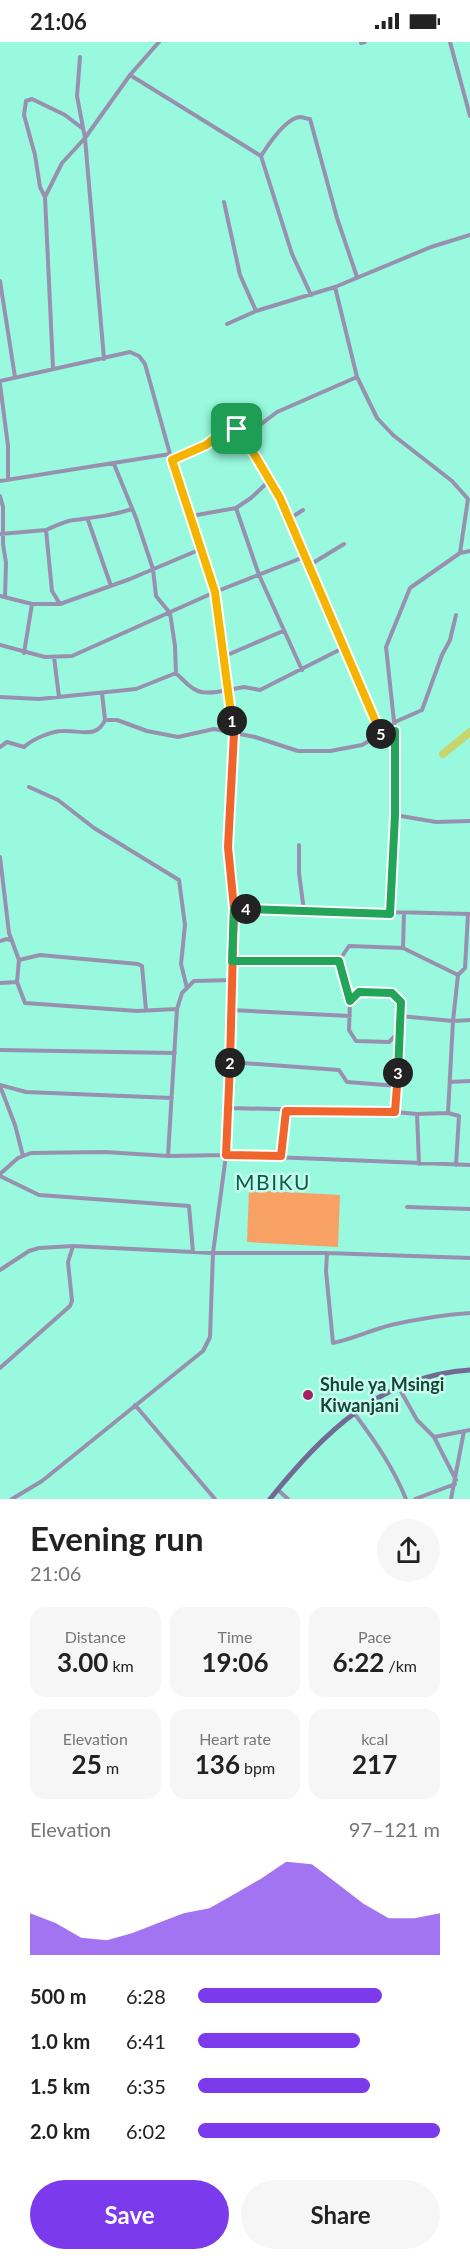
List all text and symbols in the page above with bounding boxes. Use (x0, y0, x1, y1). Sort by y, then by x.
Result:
text: 21:06 (30, 8, 87, 35)
pin (211, 403, 262, 454)
icon: arrive (220, 412, 253, 445)
pin: 1 (217, 706, 247, 736)
text: 1 (227, 711, 237, 730)
pin: 5 (366, 719, 396, 749)
text: 5 (376, 724, 386, 743)
pin: 4 (231, 894, 261, 924)
text: 4 (241, 899, 251, 918)
pin: 2 (215, 1048, 245, 1078)
text: 2 (225, 1053, 235, 1072)
pin: 3 (383, 1058, 413, 1088)
text: 3 (393, 1063, 403, 1082)
district label: MBIKU (235, 1169, 311, 1194)
place label: Shule ya Msingi Kiwanjani (320, 1373, 444, 1416)
marker: Shule ya Msingi Kiwanjani (301, 1388, 315, 1402)
text: Evening run (30, 1518, 204, 1558)
button: share (377, 1519, 440, 1582)
text: 21:06 (30, 1561, 81, 1585)
text: Distance (65, 1627, 126, 1646)
text: Time (218, 1627, 252, 1646)
text: Pace (358, 1627, 391, 1646)
text: 3.00 (57, 1646, 108, 1678)
text: 19:06 (201, 1646, 269, 1678)
text: 6:22 (332, 1646, 384, 1678)
text: km (108, 1656, 134, 1675)
text: /km (384, 1656, 417, 1675)
text: Elevation (63, 1729, 128, 1748)
text: Heart rate (199, 1729, 271, 1748)
text: kcal (361, 1729, 388, 1748)
text: 25 (72, 1748, 102, 1780)
text: 136 (195, 1748, 240, 1780)
text: 217 (352, 1748, 397, 1780)
text: m (102, 1758, 119, 1777)
text: bpm (240, 1758, 275, 1777)
text: Elevation (30, 1817, 111, 1841)
text: 97–121 m (349, 1817, 440, 1841)
text: 500 m (30, 1984, 86, 2008)
text: 6:28 (126, 1984, 166, 2008)
text: 1.0 km (30, 2029, 90, 2053)
text: 6:41 (126, 2029, 166, 2053)
text: 1.5 km (30, 2074, 90, 2098)
text: 6:35 (126, 2074, 166, 2098)
text: 2.0 km (30, 2119, 90, 2143)
text: 6:02 (126, 2119, 166, 2143)
button: Save (30, 2180, 229, 2249)
button: Share (241, 2180, 440, 2249)

